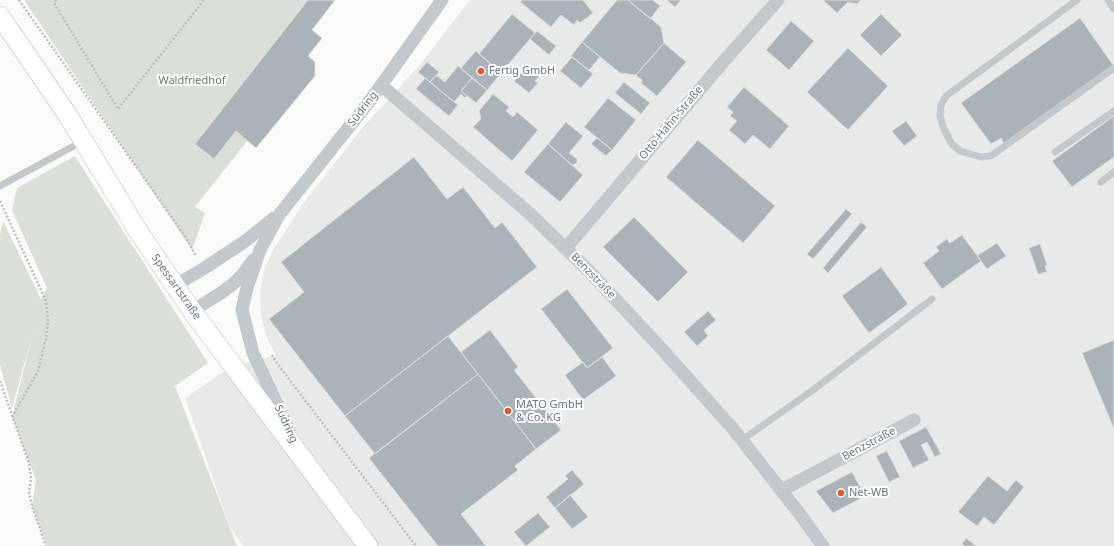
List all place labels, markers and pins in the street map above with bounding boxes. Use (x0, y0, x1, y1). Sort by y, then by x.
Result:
place label: Fertig GmbH (489, 64, 555, 78)
marker: Fertig GmbH (476, 66, 486, 76)
place label: MATO GmbH & Co. KG (516, 398, 583, 424)
marker: MATO GmbH & Co. KG (503, 406, 513, 416)
place label: Net-WB (849, 486, 888, 500)
marker: Net-WB (836, 488, 846, 498)

